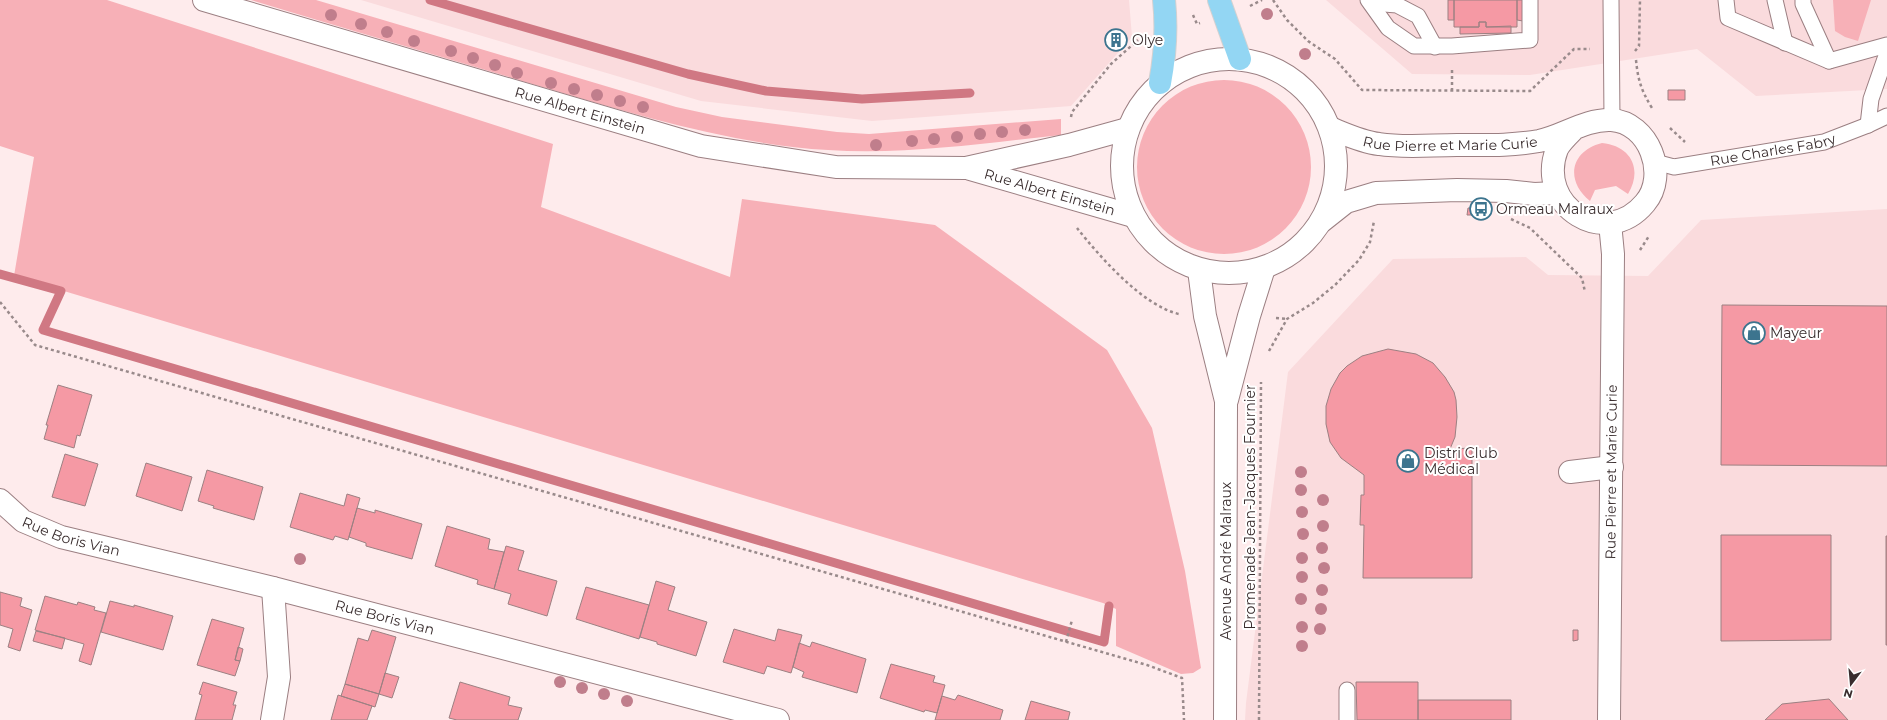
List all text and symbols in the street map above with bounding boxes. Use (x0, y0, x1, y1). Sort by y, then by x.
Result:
building icon: Olye (1103, 27, 1129, 53)
place label: Olye (1132, 31, 1163, 49)
street label: Rue Albert Einstein (513, 83, 648, 138)
street label: Rue Charles Fabry (1709, 129, 1839, 170)
street label: Rue Pierre et Marie Curie (1361, 132, 1539, 155)
street label: Rue Albert Einstein (982, 165, 1117, 219)
bus stop icon: Ormeau Malraux (1468, 196, 1494, 222)
place label: Ormeau Malraux (1496, 200, 1614, 218)
shop icon: Mayeur (1741, 320, 1767, 346)
place label: Mayeur (1770, 324, 1823, 342)
street label: Promenade Jean-Jacques Fournier (1241, 384, 1259, 630)
street label: Rue Pierre et Marie Curie (1601, 384, 1621, 560)
place label: Distri Club Médical (1424, 444, 1497, 478)
shop icon: Distri Club Médical (1395, 448, 1421, 474)
street label: Avenue André Malraux (1217, 481, 1235, 640)
street label: Rue Boris Vian (19, 513, 122, 560)
street label: Rue Boris Vian (333, 596, 436, 639)
north arrow (1831, 664, 1871, 704)
text: N (1842, 686, 1854, 702)

